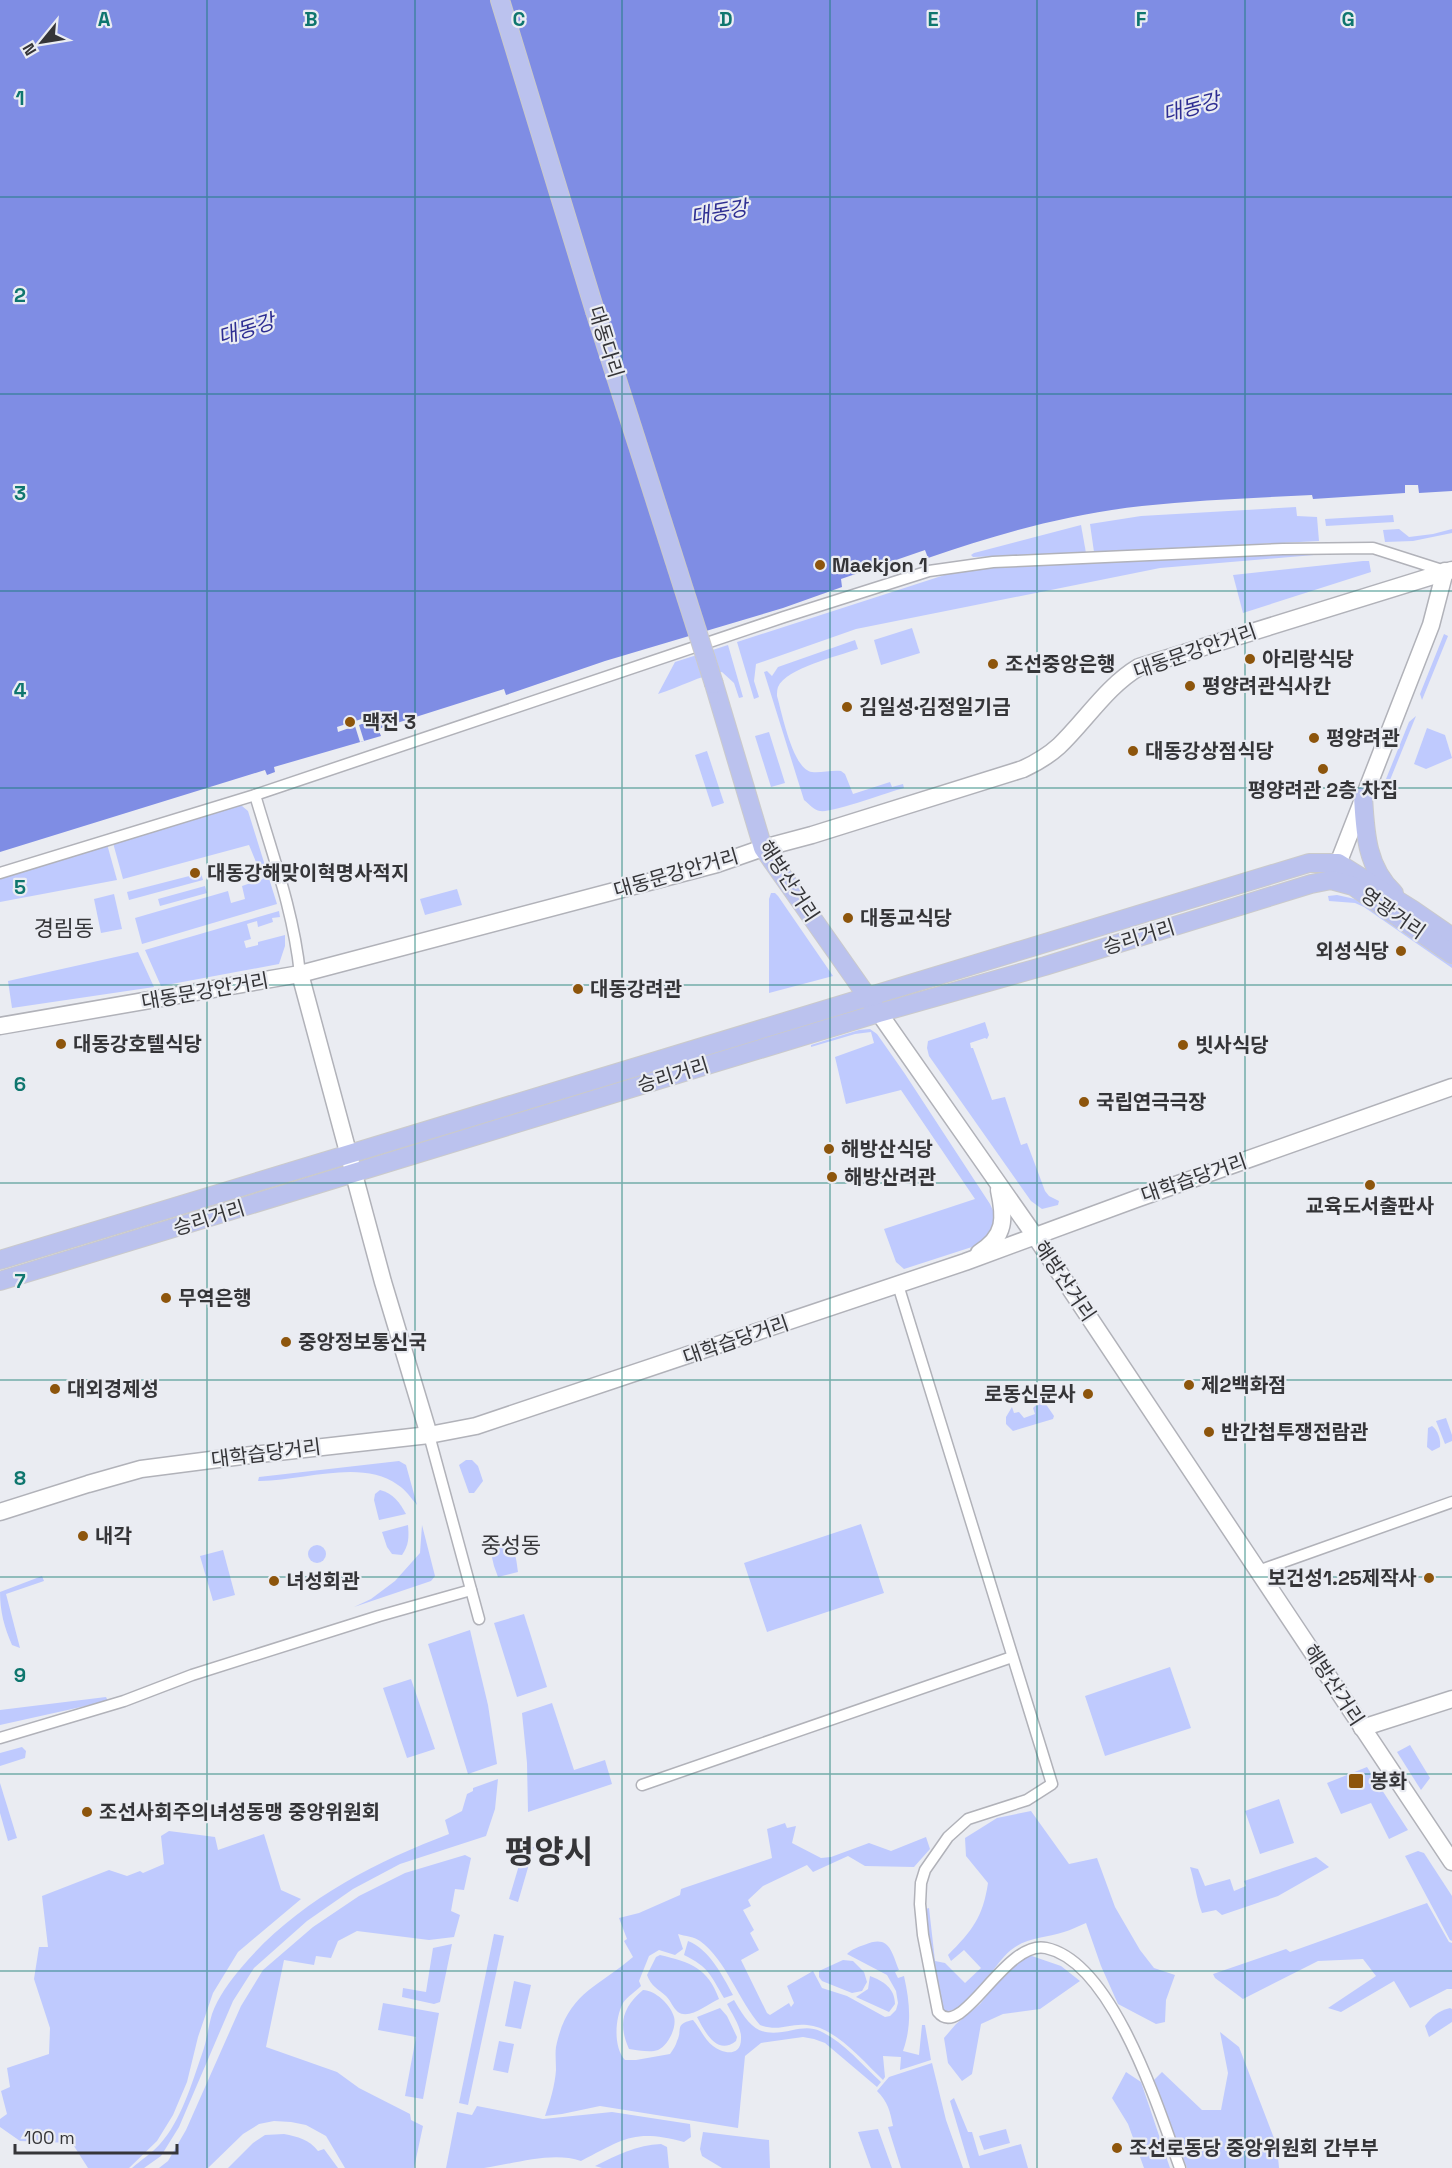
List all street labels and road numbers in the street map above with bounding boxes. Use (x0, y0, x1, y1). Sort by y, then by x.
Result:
street label: 대동다리 (583, 303, 629, 381)
street label: 대동문강안거리 (1130, 618, 1260, 684)
street label: 해방산거리 (753, 835, 825, 927)
street label: 대동문강안거리 (611, 843, 741, 903)
street label: 영광거리 (1355, 881, 1431, 945)
street label: 승리거리 (1100, 914, 1178, 960)
street label: 대동문강안거리 (139, 967, 271, 1015)
street label: 승리거리 (634, 1052, 712, 1098)
street label: 대학습당거리 (1138, 1148, 1250, 1208)
street label: 승리거리 (170, 1195, 248, 1241)
street label: 해방산거리 (1028, 1236, 1102, 1326)
street label: 대학습당거리 (680, 1310, 792, 1370)
street label: 대학습당거리 (210, 1433, 322, 1473)
street label: 해방산거리 (1298, 1639, 1370, 1731)

